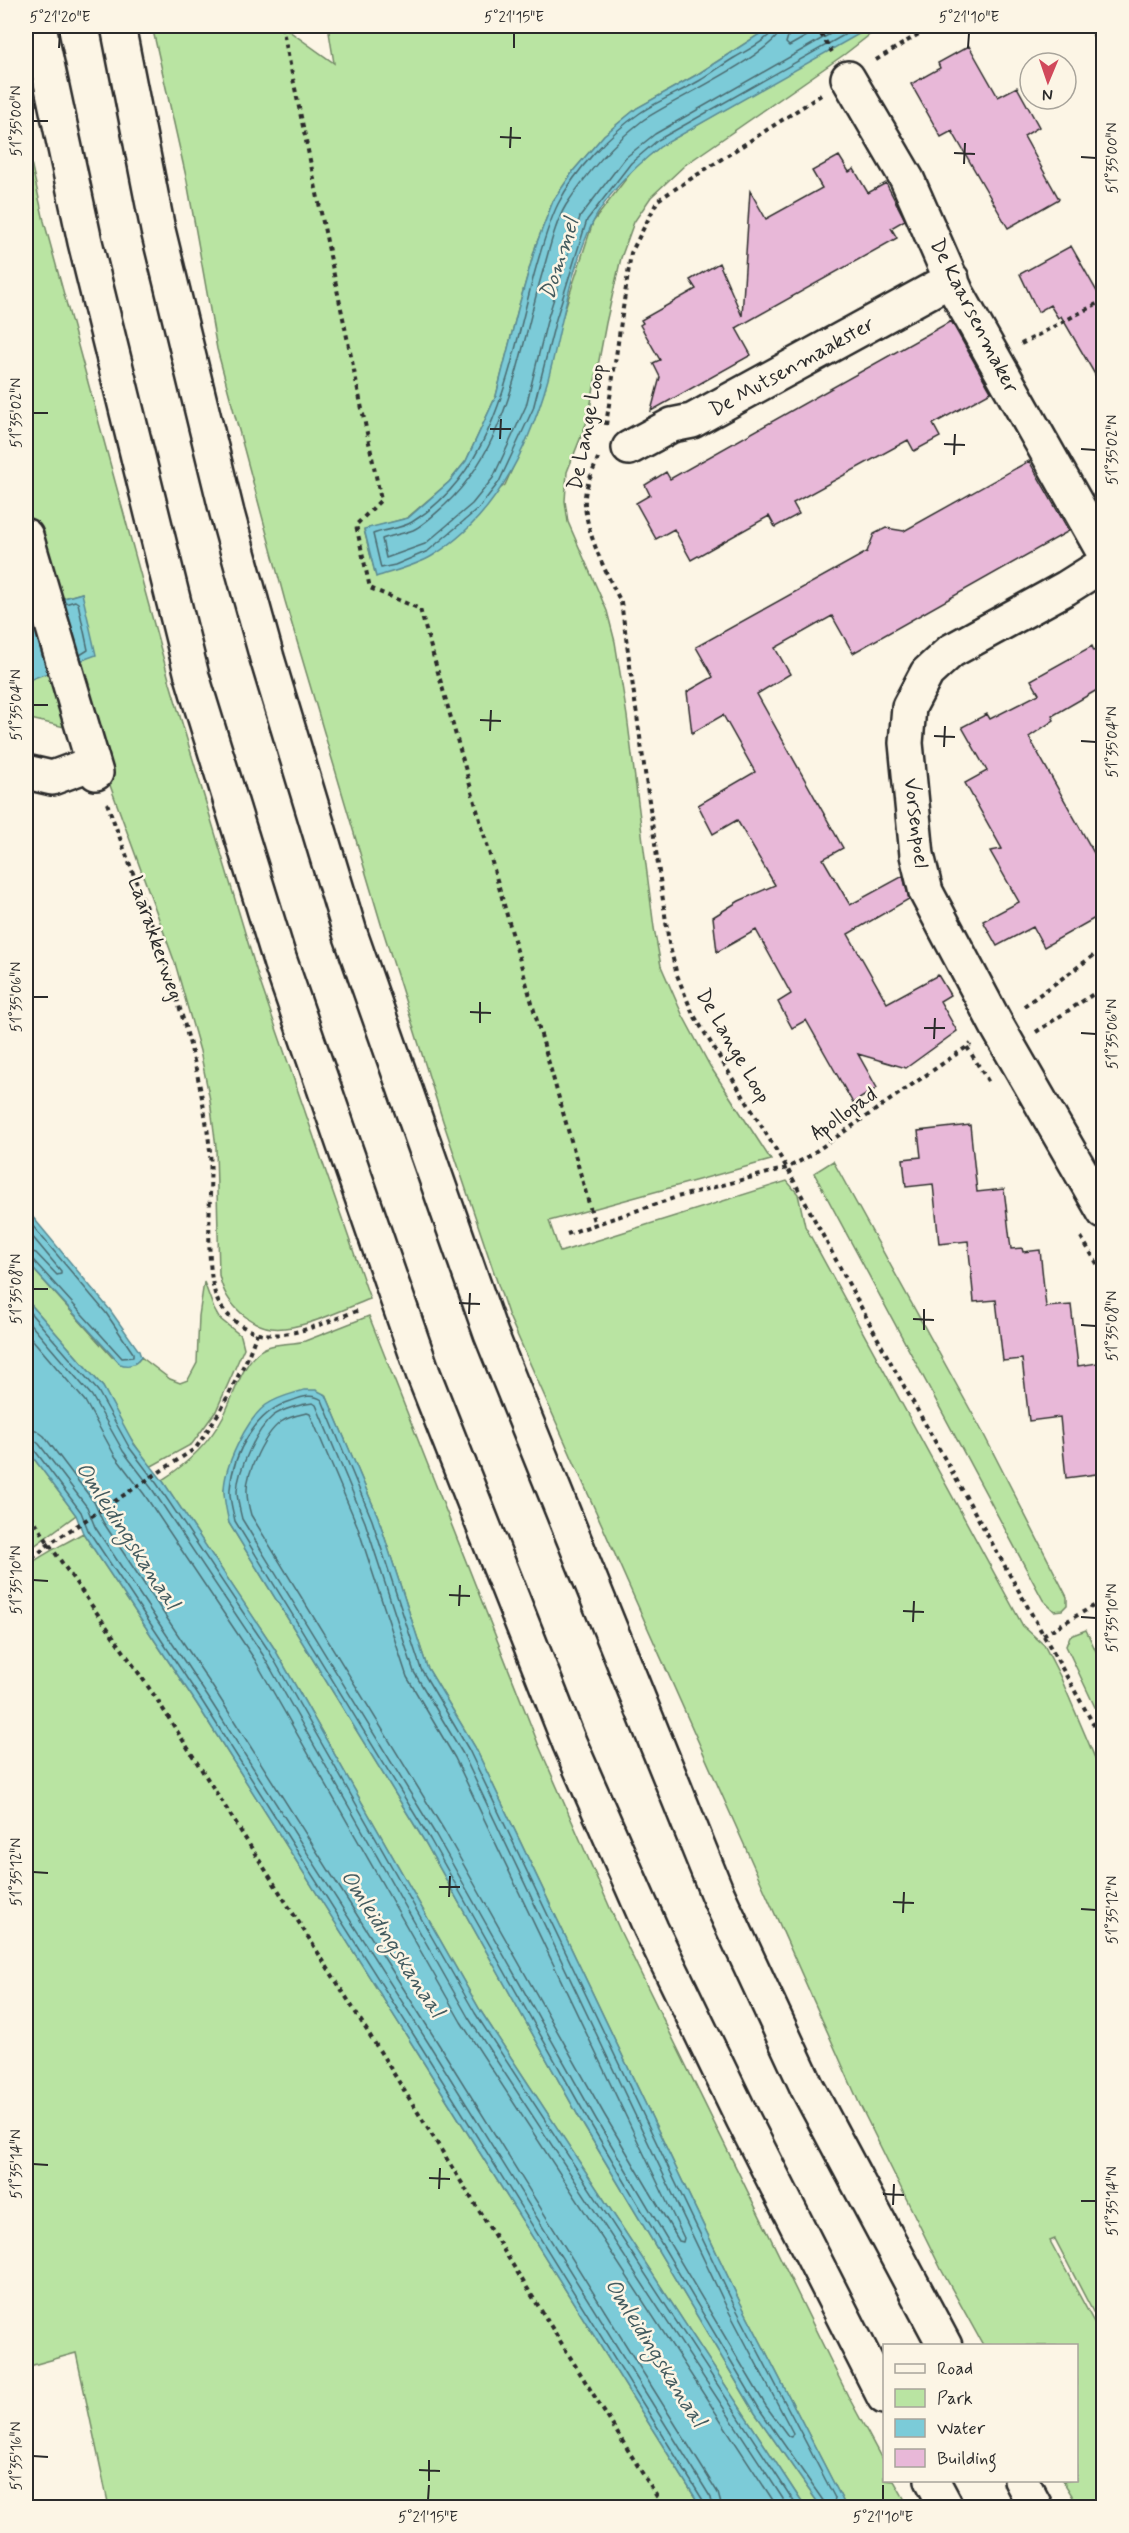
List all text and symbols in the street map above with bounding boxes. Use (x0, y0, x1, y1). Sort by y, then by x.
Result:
text: 5°21'20"E (29, 8, 91, 28)
text: 5°21'15"E (484, 8, 544, 28)
text: 5°21'10"E (939, 8, 1000, 28)
north arrow (1018, 51, 1078, 111)
text: N (1042, 84, 1053, 105)
text: 51°35'00"N (7, 86, 27, 156)
text: 51°35'00"N (1103, 123, 1123, 193)
water label: Dommel (534, 213, 587, 303)
street label: De Kaarsenmaker (923, 234, 1025, 398)
street label: De Mutsenmaakster (704, 310, 880, 424)
street label: De Lange Loop (561, 362, 613, 492)
text: 51°35'02"N (7, 378, 27, 448)
text: 51°35'02"N (1103, 415, 1123, 485)
text: 51°35'04"N (7, 669, 27, 741)
text: 51°35'04"N (1103, 706, 1123, 778)
street label: Vorsenpoel (897, 776, 935, 870)
street label: Laarakkerweg (121, 872, 189, 1004)
text: 51°35'06"N (7, 962, 27, 1032)
street label: De Lange Loop (689, 984, 777, 1108)
text: 51°35'06"N (1103, 999, 1123, 1069)
street label: Apollopad (805, 1081, 883, 1148)
text: 51°35'08"N (7, 1254, 27, 1324)
text: 51°35'08"N (1103, 1291, 1123, 1361)
water label: Omleidingskanaal (67, 1457, 186, 1617)
text: 51°35'10"N (7, 1545, 27, 1615)
text: 51°35'10"N (1103, 1583, 1123, 1653)
text: 51°35'12"N (7, 1838, 27, 1906)
water label: Omleidingskanaal (332, 1865, 451, 2025)
text: 51°35'12"N (1103, 1876, 1123, 1944)
text: 51°35'14"N (7, 2129, 27, 2199)
text: 51°35'14"N (1103, 2166, 1123, 2236)
water label: Omleidingskanaal (596, 2273, 713, 2435)
legend (883, 2344, 1078, 2482)
text: Road (937, 2357, 973, 2381)
text: Park (937, 2387, 973, 2411)
text: Water (937, 2417, 986, 2441)
text: 51°35'16"N (7, 2422, 27, 2490)
text: Building (937, 2447, 997, 2473)
text: 5°21'15"E (398, 2508, 458, 2528)
text: 5°21'10"E (853, 2508, 914, 2528)

